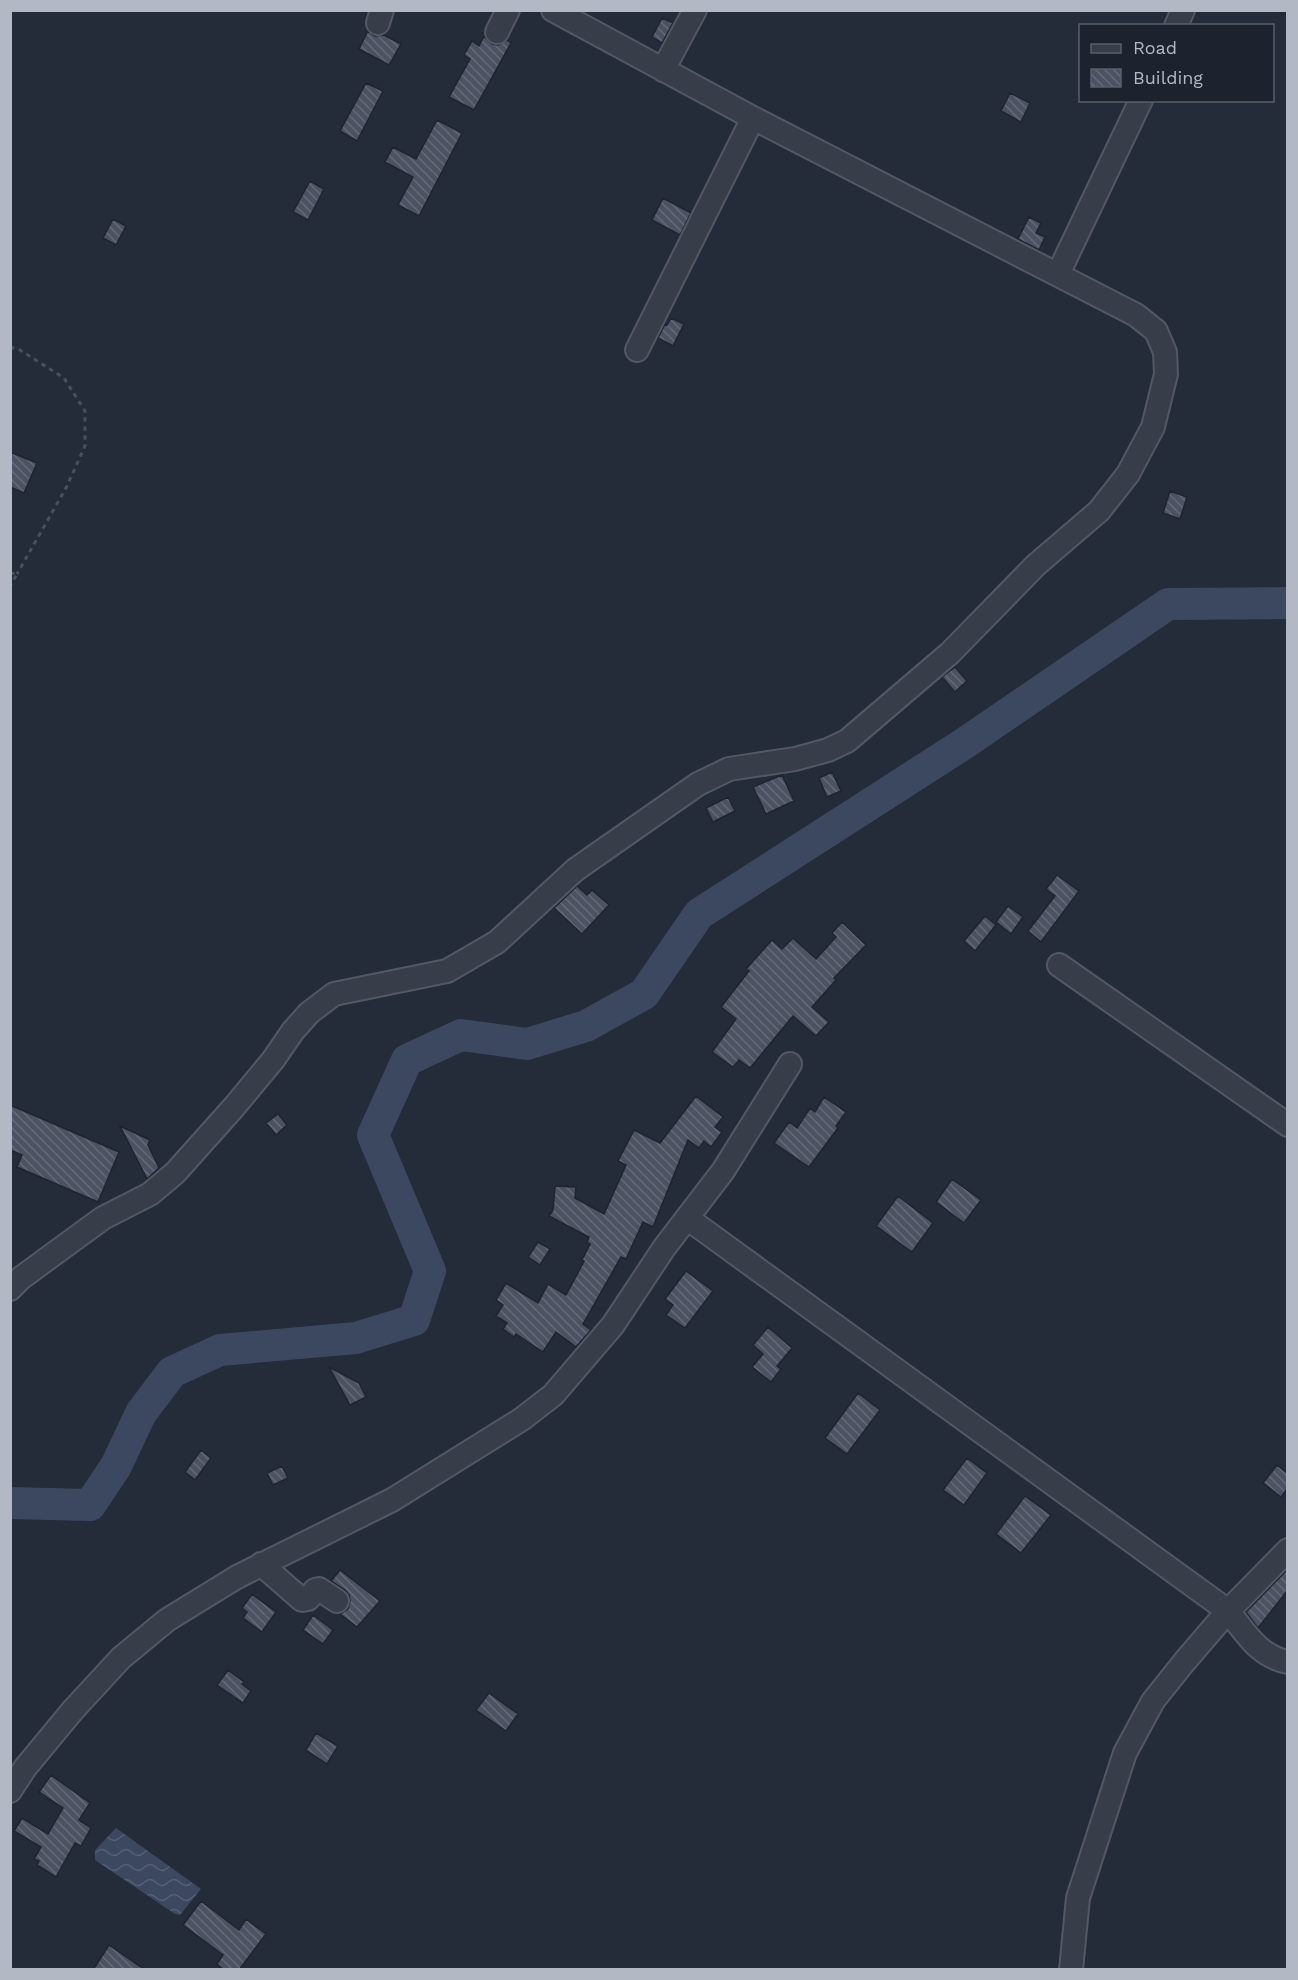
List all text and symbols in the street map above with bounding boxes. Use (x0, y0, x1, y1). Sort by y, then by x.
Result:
legend (1079, 24, 1274, 102)
text: Road (1133, 37, 1177, 58)
text: Building (1133, 67, 1203, 88)

